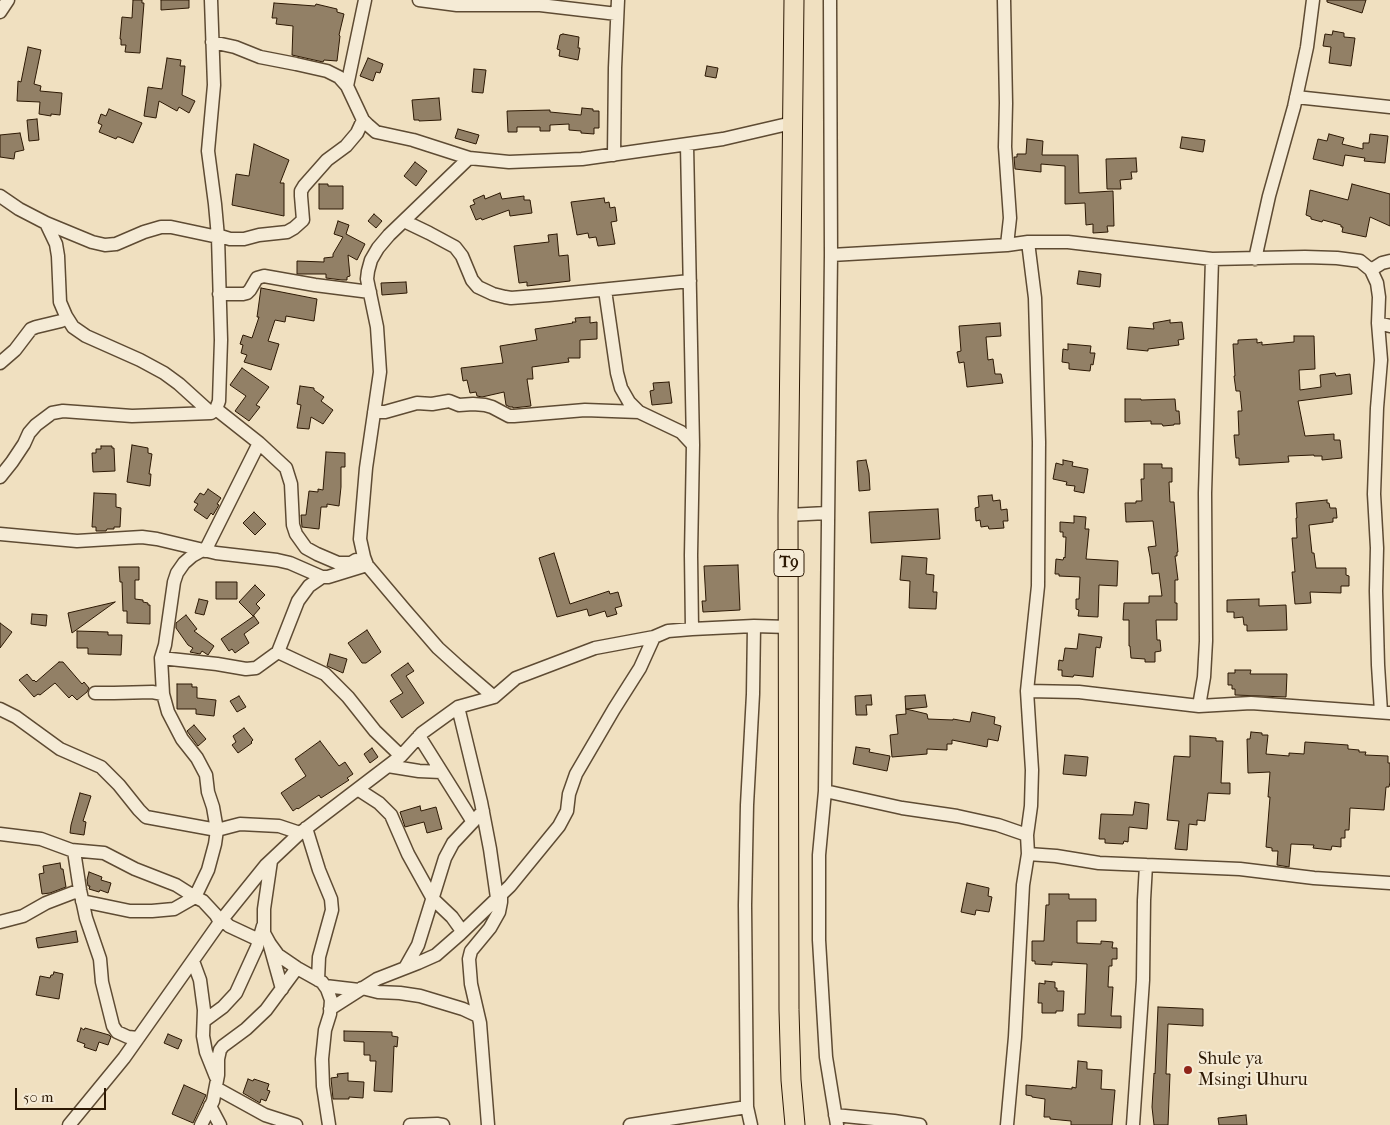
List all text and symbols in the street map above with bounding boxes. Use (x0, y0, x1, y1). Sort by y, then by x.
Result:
road number: T9 (774, 550, 804, 576)
place label: Shule ya Msingi Uhuru (1198, 1049, 1308, 1092)
marker: Shule ya Msingi Uhuru (1182, 1064, 1194, 1076)
scale bar (18, 1078, 109, 1110)
text: 50 m (23, 1088, 53, 1106)

